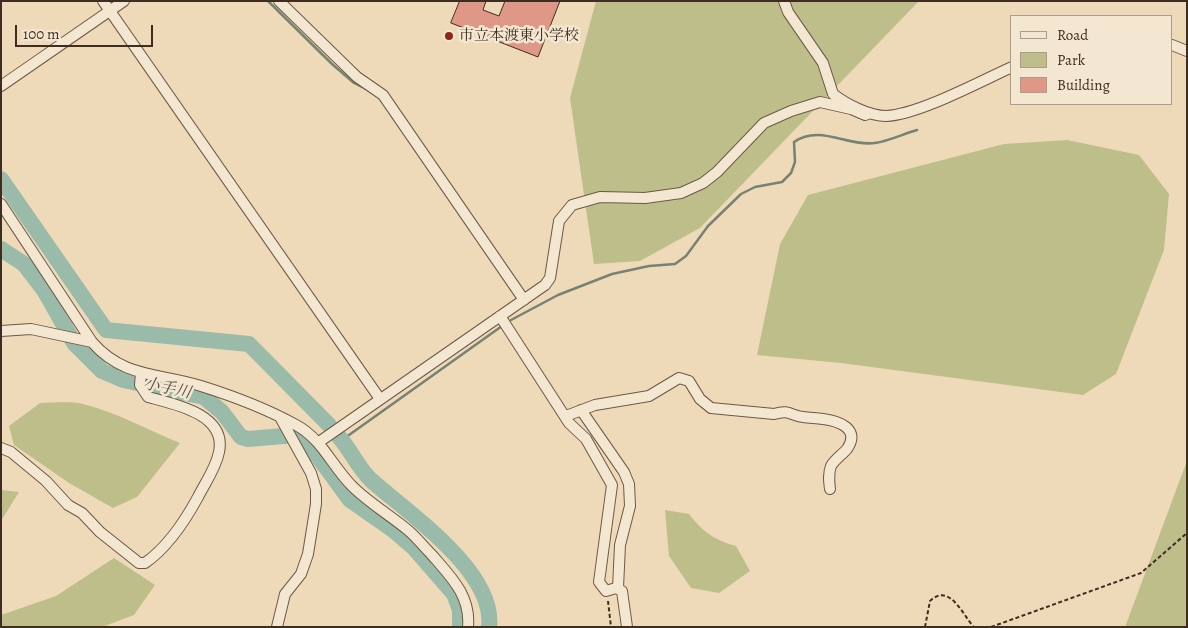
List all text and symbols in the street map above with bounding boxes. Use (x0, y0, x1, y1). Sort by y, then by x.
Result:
scale bar (18, 15, 155, 47)
legend (1010, 15, 1173, 105)
text: 100 m (23, 24, 60, 44)
text: Road (1057, 25, 1088, 45)
place label: 市立本渡東小学校 (459, 27, 579, 45)
marker: 市立本渡東小学校 (443, 30, 455, 42)
text: Park (1057, 50, 1085, 70)
text: Building (1057, 75, 1110, 95)
water label: 小手川 (142, 375, 192, 403)

